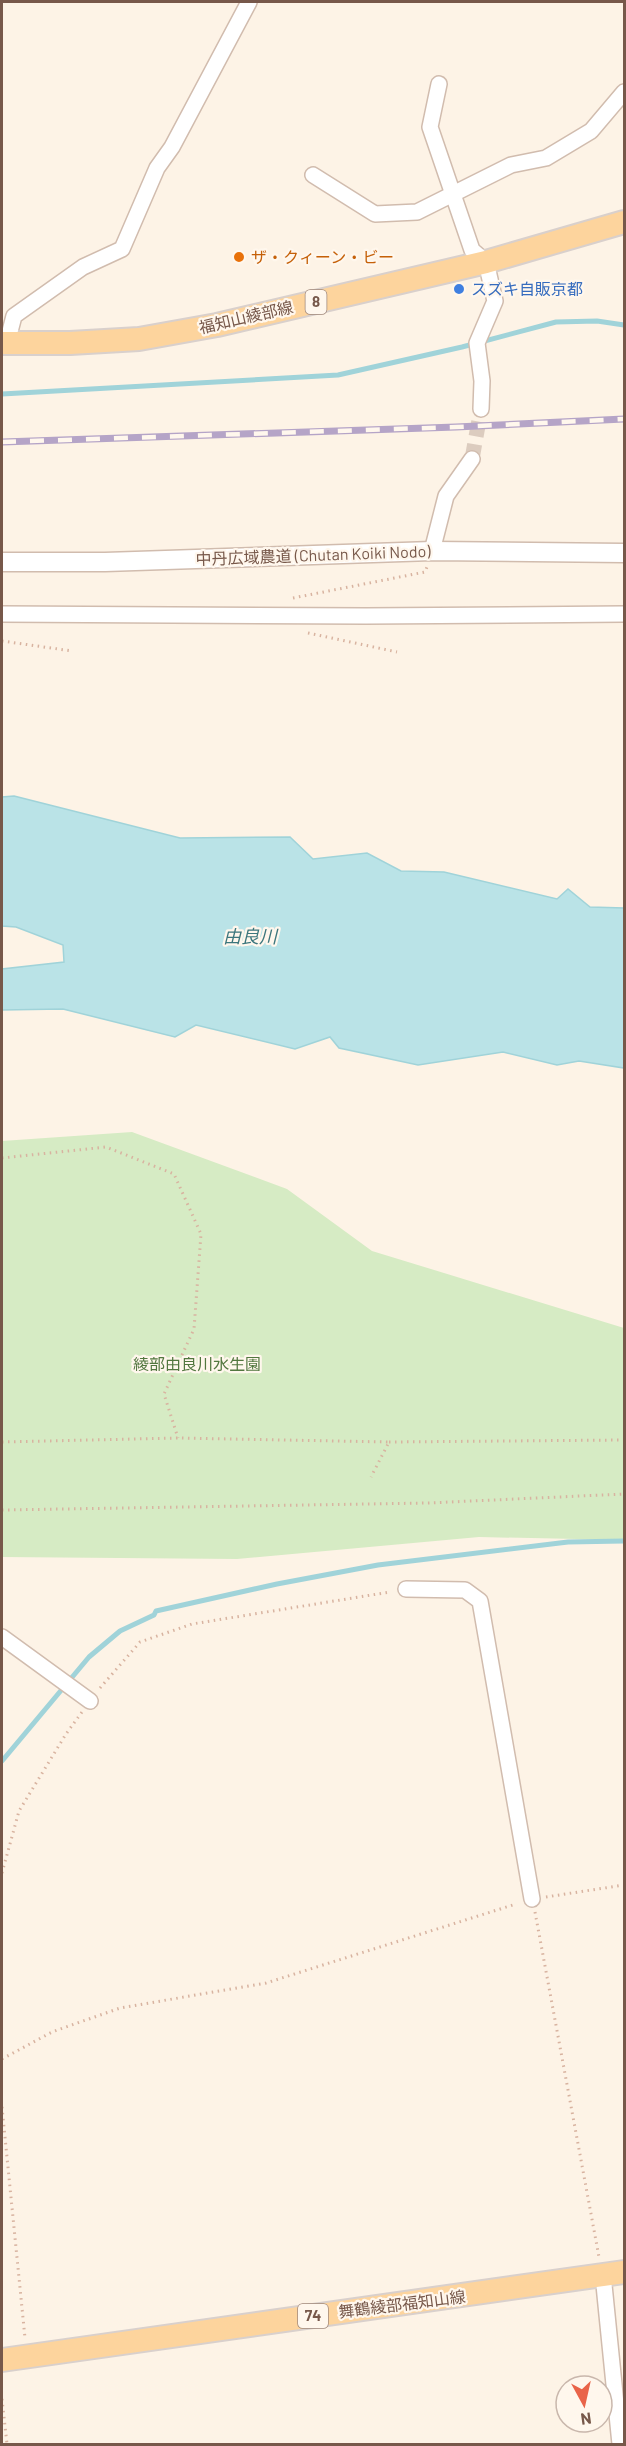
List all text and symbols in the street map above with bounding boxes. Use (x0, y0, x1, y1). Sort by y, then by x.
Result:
place label: ザ・クィーン・ビー (251, 247, 394, 266)
marker: ザ・クィーン・ビー (232, 250, 246, 264)
place label: スズキ自販京都 (471, 279, 583, 298)
marker: スズキ自販京都 (452, 282, 466, 296)
road number: 8 (306, 290, 326, 314)
street label: 福知山綾部線 (197, 296, 295, 337)
street label: 中丹広域農道 (Chutan Koiki Nodo) (195, 541, 432, 568)
water label: 由良川 (223, 925, 279, 947)
park label: 綾部由良川水生園 (133, 1354, 261, 1373)
street label: 舞鶴綾部福知山線 (337, 2286, 467, 2321)
road number: 74 (298, 2304, 328, 2328)
north arrow (554, 2374, 614, 2434)
text: N (580, 2409, 593, 2429)

